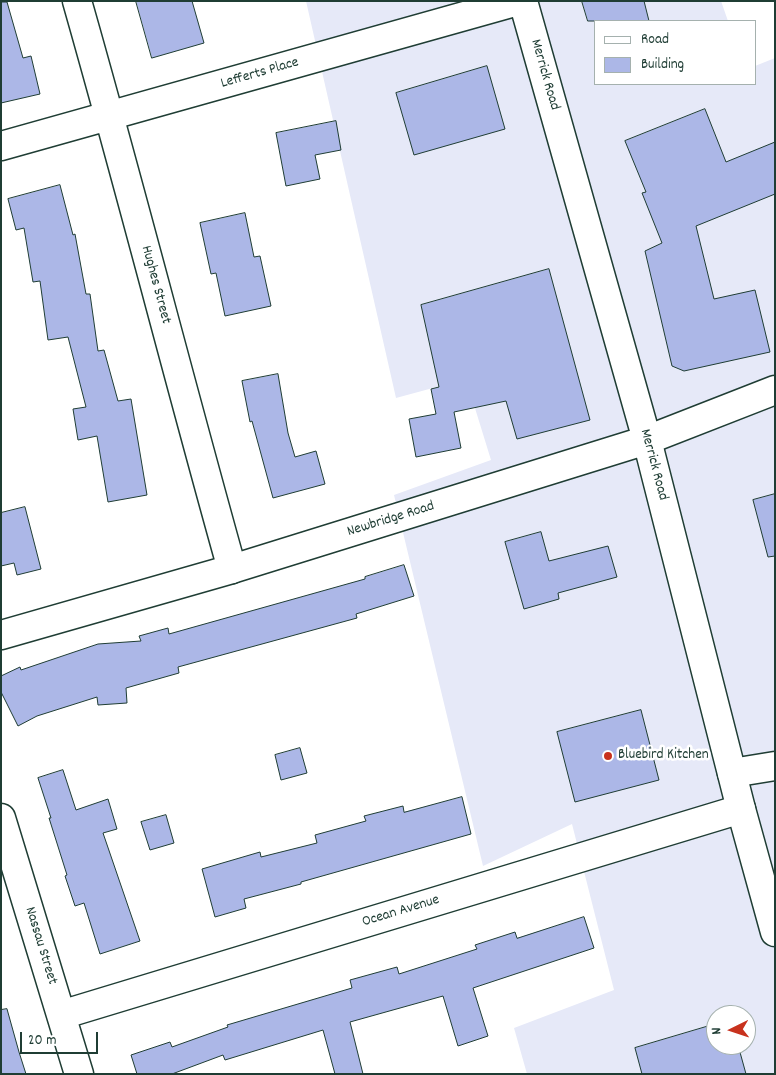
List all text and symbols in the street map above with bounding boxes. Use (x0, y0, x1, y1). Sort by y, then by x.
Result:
legend (594, 20, 756, 85)
text: Road (641, 29, 669, 51)
street label: Merrick Road (525, 37, 563, 113)
street label: Lefferts Place (219, 54, 301, 94)
text: Building (641, 54, 684, 76)
street label: Hughes Street (136, 244, 174, 326)
street label: Merrick Road (635, 427, 671, 503)
street label: Newbridge Road (345, 498, 437, 542)
place label: Bluebird Kitchen (618, 747, 709, 765)
marker: Bluebird Kitchen (602, 750, 614, 762)
street label: Ocean Avenue (360, 892, 442, 932)
street label: Nassau Street (20, 905, 60, 987)
north arrow (706, 1005, 756, 1055)
scale bar (22, 1022, 100, 1054)
text: N (707, 1027, 727, 1035)
text: 20 m (28, 1030, 56, 1052)

